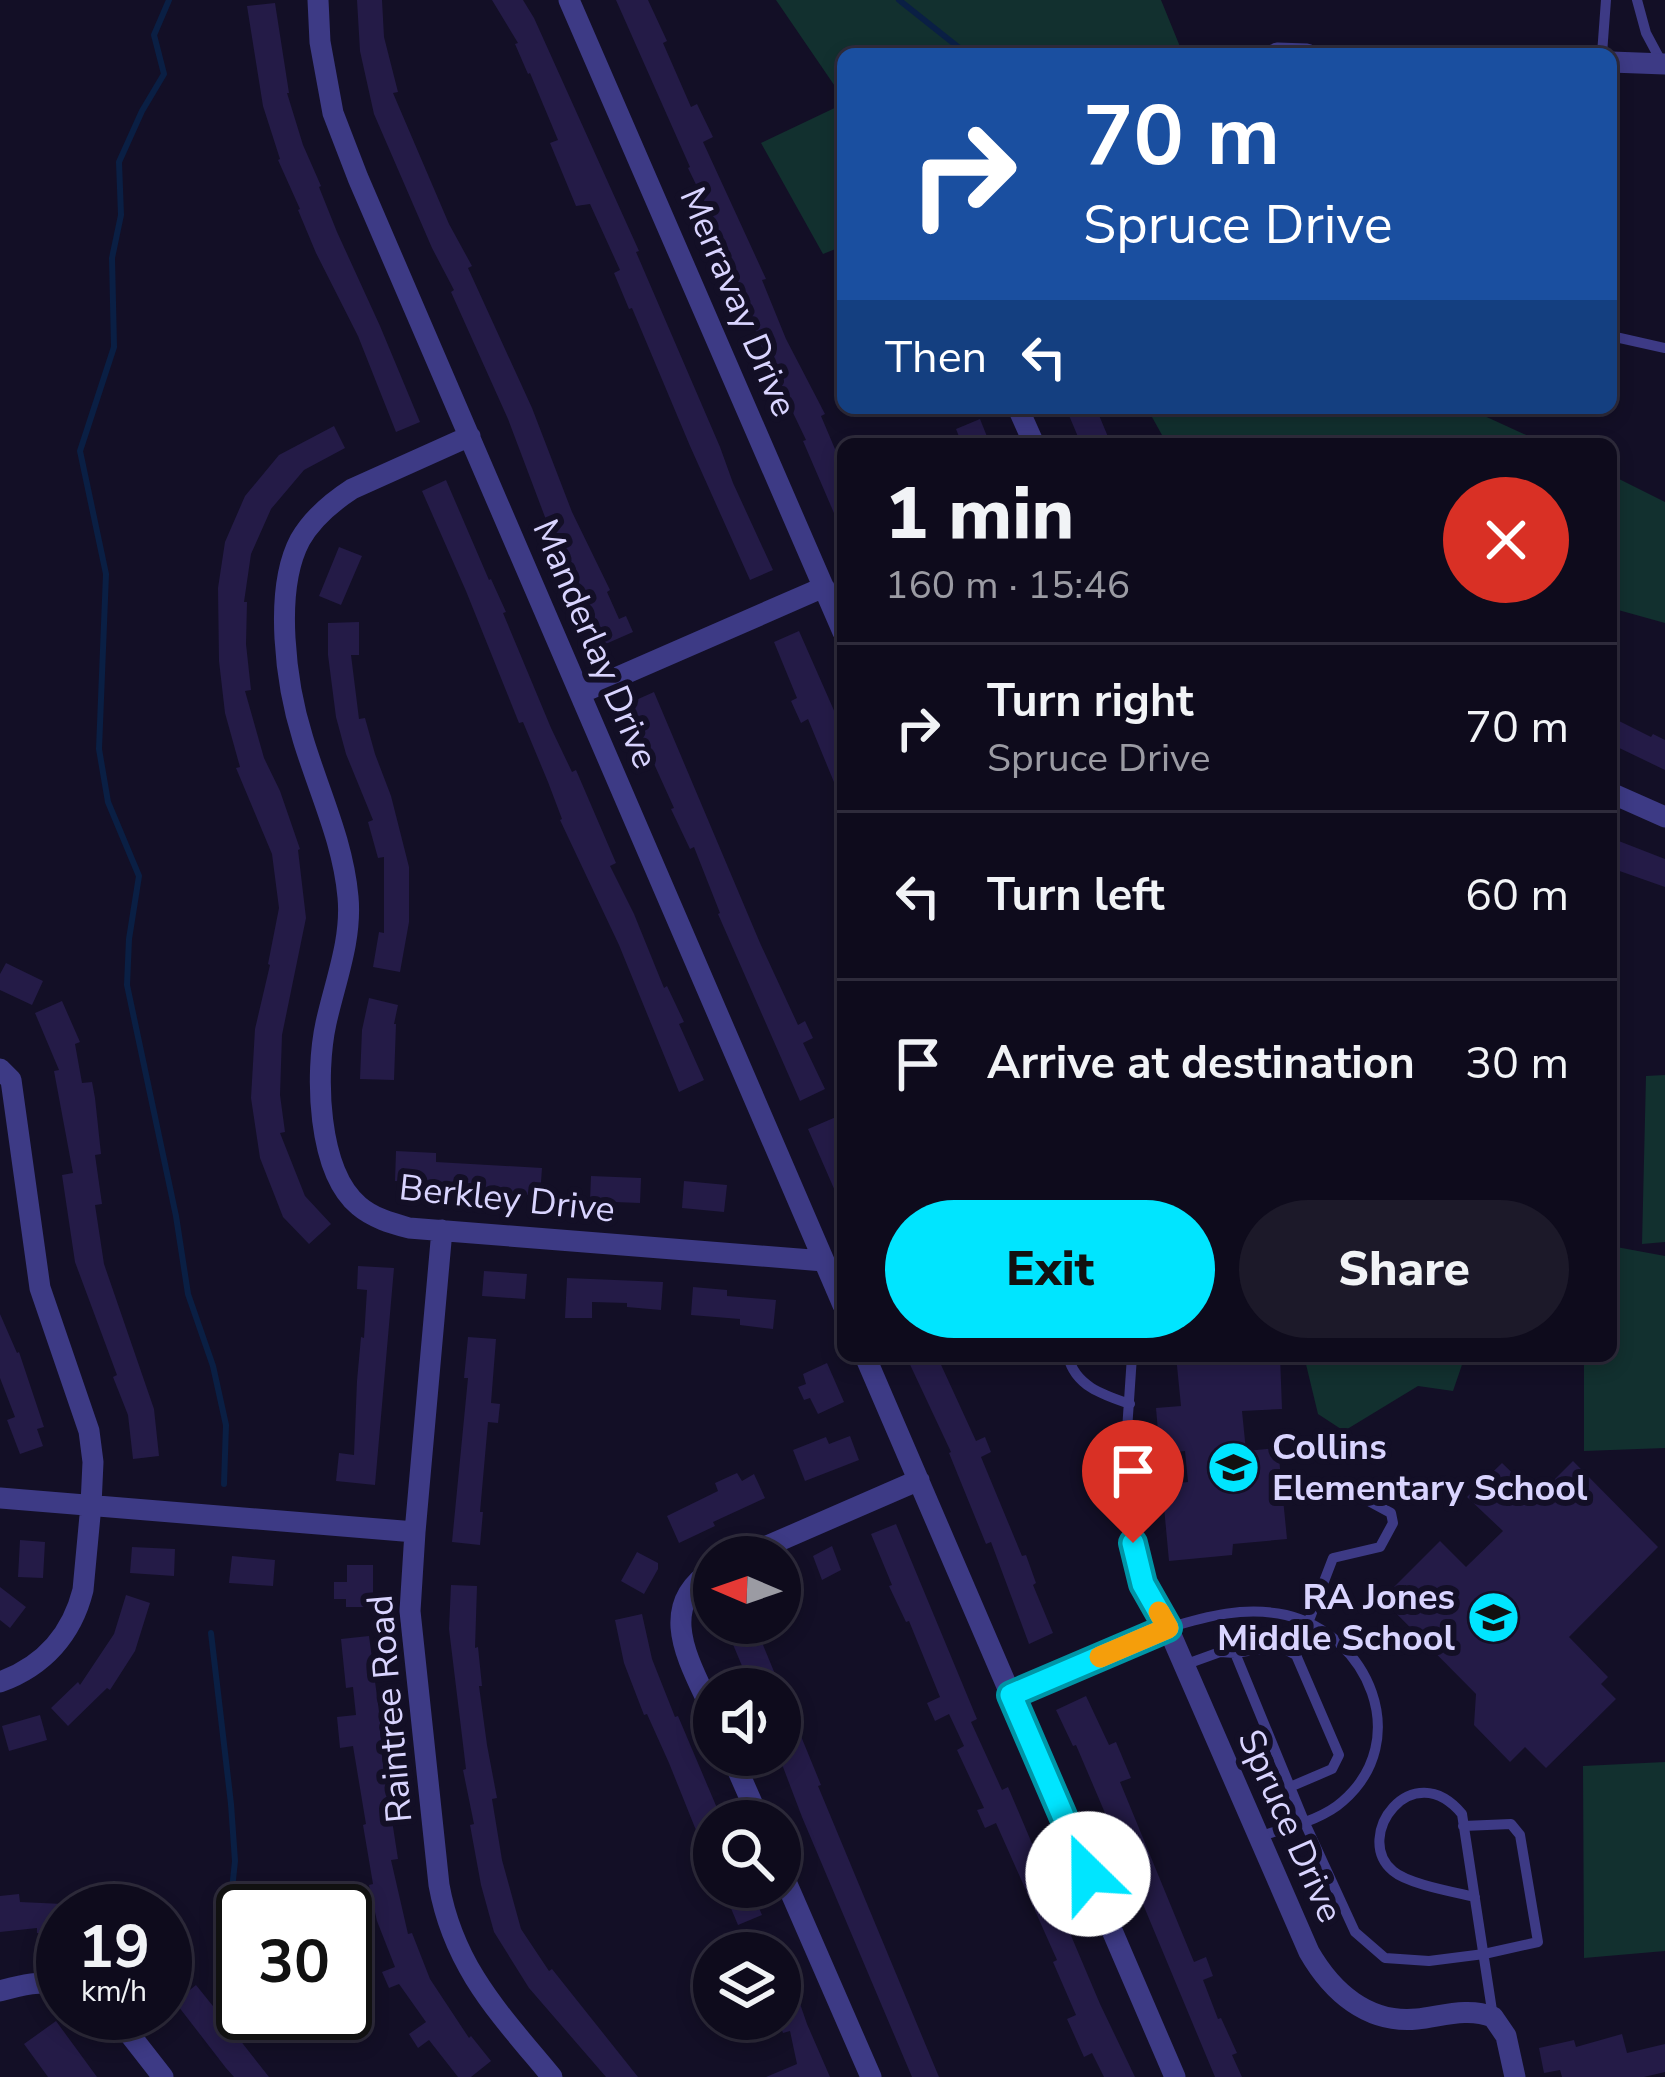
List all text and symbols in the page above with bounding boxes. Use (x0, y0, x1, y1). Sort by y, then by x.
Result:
text: 70 m (1083, 79, 1280, 194)
icon: right (885, 96, 1041, 252)
street label: Merravay Drive (668, 180, 808, 424)
text: Spruce Drive (1083, 188, 1392, 262)
icon: left (1011, 324, 1077, 390)
text: Then (885, 327, 987, 388)
text: 1 min (885, 465, 1074, 563)
button: close (1443, 477, 1569, 603)
street label: Manderlay Drive (520, 512, 670, 776)
text: 160 m · 15:46 (885, 559, 1130, 612)
text: Turn right (987, 671, 1194, 732)
icon: right (885, 695, 951, 761)
text: 70 m (1465, 697, 1569, 758)
text: Spruce Drive (987, 732, 1211, 785)
icon: left (885, 863, 951, 929)
text: Turn left (987, 865, 1165, 926)
text: 60 m (1465, 865, 1569, 926)
icon: arrive (885, 1031, 951, 1097)
text: Arrive at destination (987, 1033, 1415, 1094)
text: 30 m (1465, 1033, 1569, 1094)
street label: Berkley Drive (397, 1163, 617, 1235)
button: Exit (885, 1200, 1215, 1338)
button: Share (1239, 1200, 1569, 1338)
pin (1082, 1420, 1184, 1543)
place label: Collins Elementary School (1272, 1423, 1588, 1513)
icon: arrive (1100, 1438, 1166, 1504)
school or university icon: Collins Elementary School (1205, 1440, 1261, 1496)
north arrow (693, 1536, 801, 1644)
map controls (693, 1536, 801, 2040)
place label: RA Jones Middle School (1217, 1573, 1456, 1663)
school or university icon: RA Jones Middle School (1466, 1590, 1522, 1646)
street label: Raintree Road (356, 1593, 424, 1825)
button: sound (693, 1668, 801, 1776)
street label: Spruce Drive (1226, 1722, 1354, 1930)
button: search (693, 1800, 801, 1908)
position arrow (1025, 1811, 1151, 1937)
speed limit sign: 30 (216, 1884, 372, 2040)
text: 19 (78, 1906, 150, 1988)
button: layers (693, 1932, 801, 2040)
text: km/h (81, 1971, 147, 2012)

